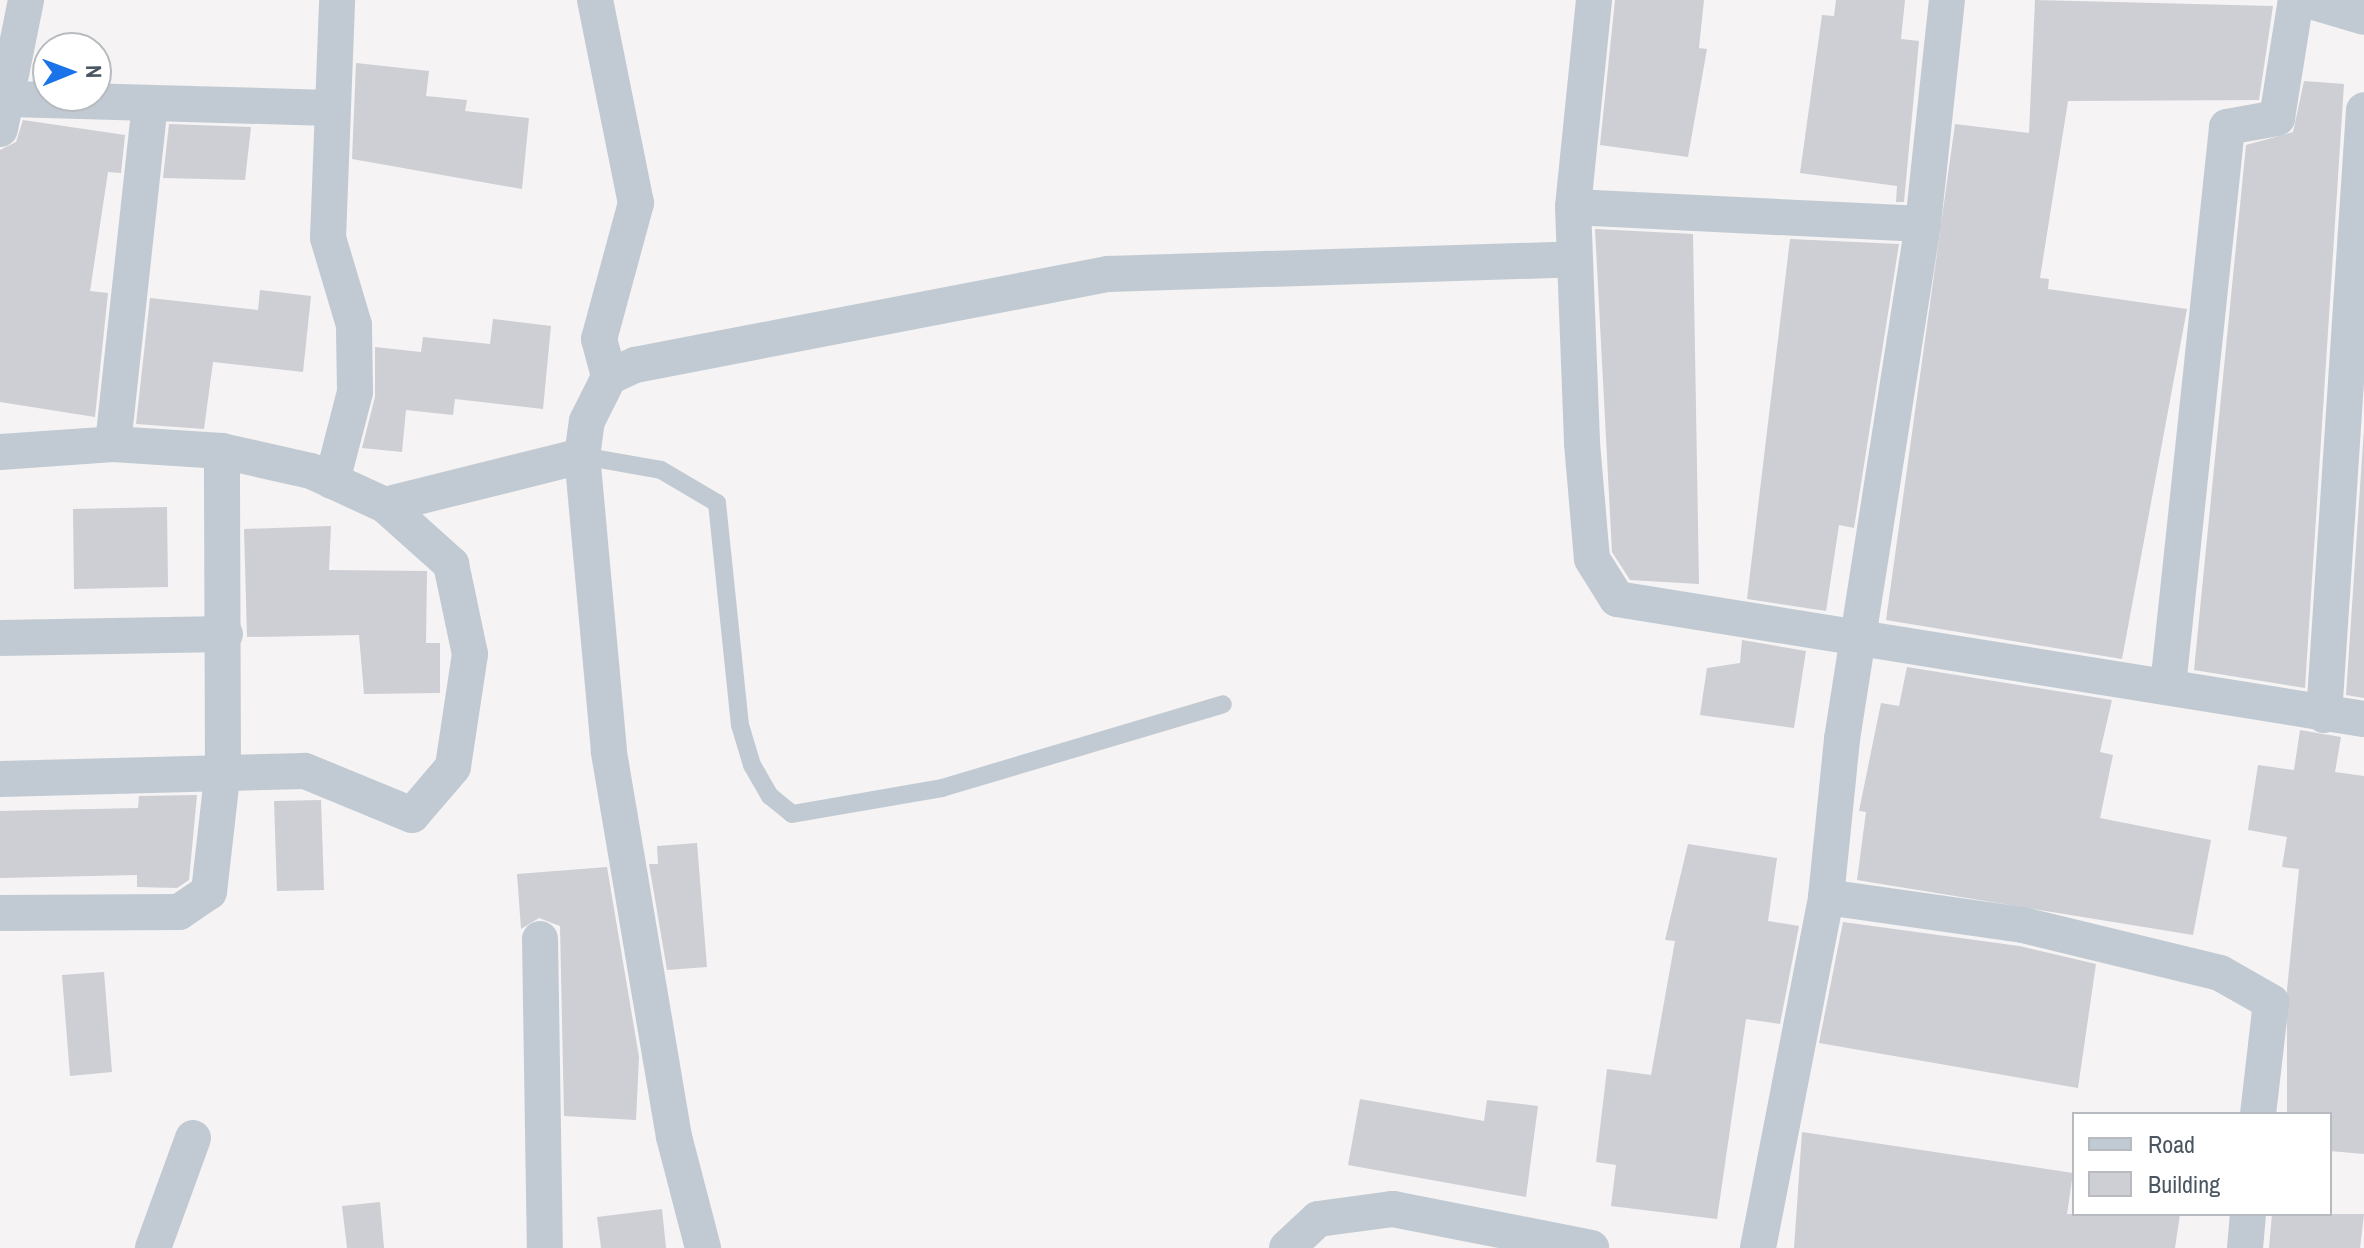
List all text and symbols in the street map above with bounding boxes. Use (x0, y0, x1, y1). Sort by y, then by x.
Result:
north arrow (32, 32, 112, 112)
text: N (79, 65, 109, 78)
legend (2072, 1112, 2332, 1216)
text: Road (2148, 1128, 2195, 1160)
text: Building (2148, 1168, 2220, 1200)

